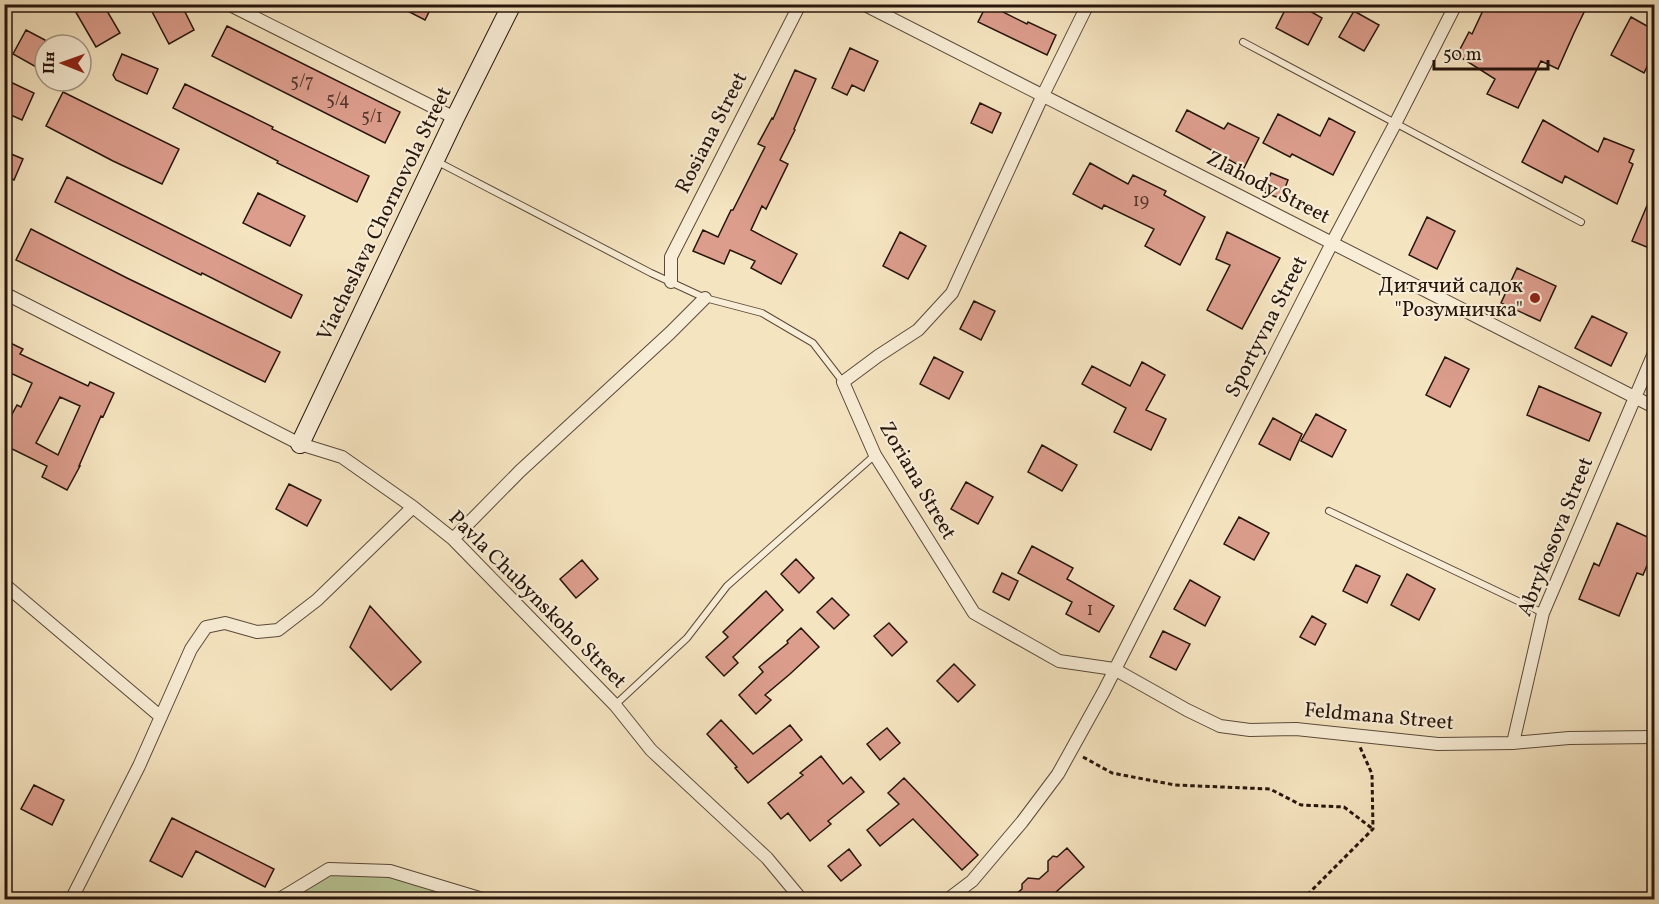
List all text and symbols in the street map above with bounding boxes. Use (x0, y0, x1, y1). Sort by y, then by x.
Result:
north arrow (33, 33, 93, 93)
scale bar (1434, 33, 1548, 71)
text: 50 m (1443, 43, 1482, 68)
text: Пн (39, 51, 61, 74)
street label: Rosiana Street (669, 67, 755, 199)
house number: 5/7 (290, 70, 314, 95)
street label: Viacheslava Chornovola Street (311, 82, 459, 346)
house number: 5/4 (326, 88, 350, 113)
house number: 5/1 (361, 105, 383, 130)
street label: Zlahody Street (1201, 144, 1335, 232)
house number: 19 (1133, 189, 1149, 214)
street label: Sportyvna Street (1219, 251, 1315, 403)
place label: Дитячий садок "Розумничка" (1378, 272, 1523, 325)
marker: Дитячий садок "Розумничка" (1528, 291, 1542, 305)
street label: Zoriana Street (871, 416, 963, 546)
street label: Abrykosova Street (1511, 453, 1601, 621)
street label: Pavla Chubynskoho Street (441, 504, 633, 696)
house number: 1 (1087, 598, 1093, 623)
street label: Feldmana Street (1303, 696, 1455, 738)

